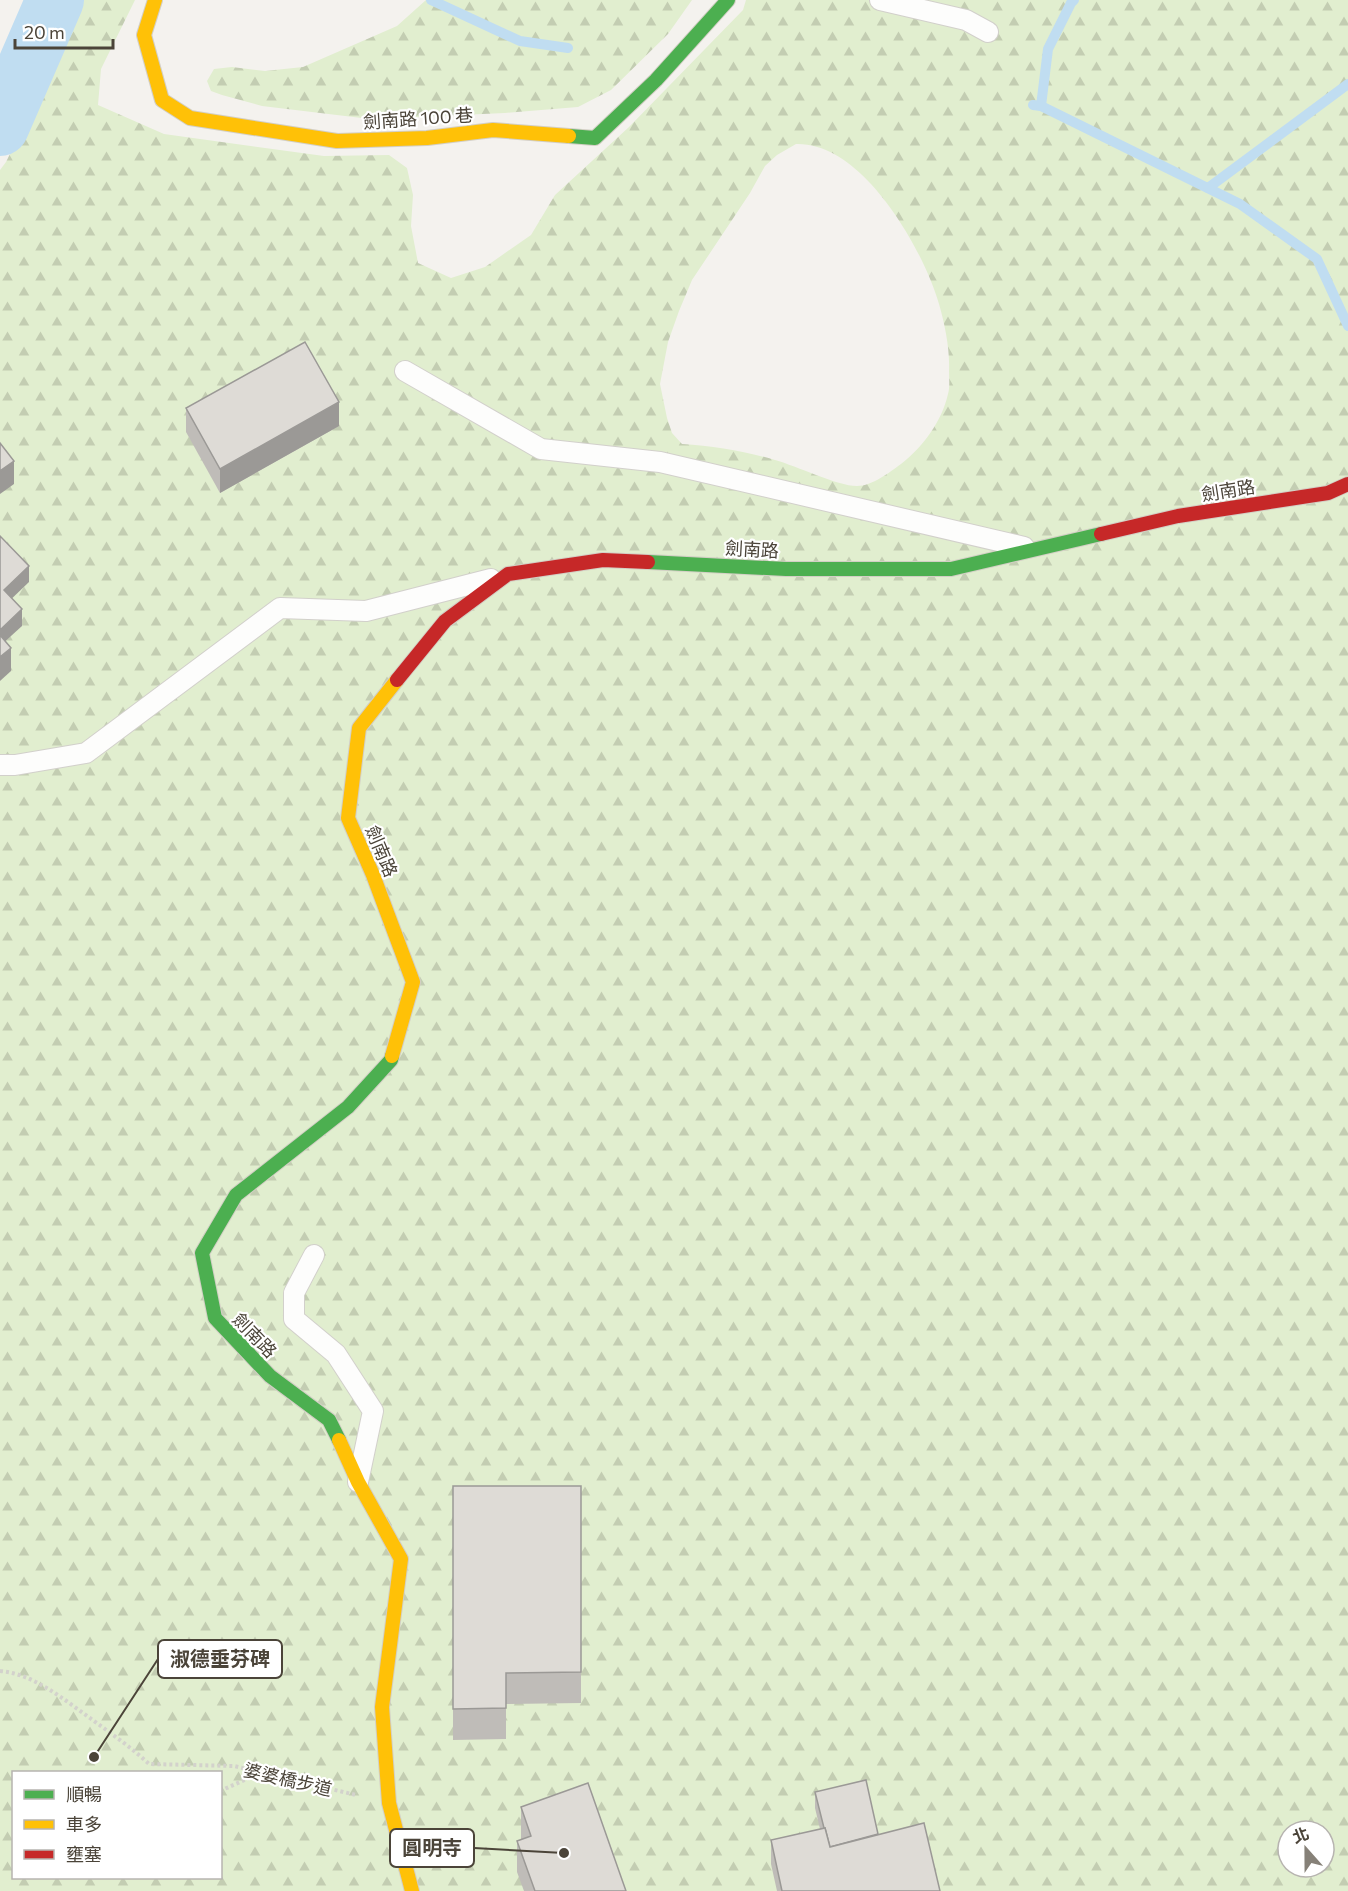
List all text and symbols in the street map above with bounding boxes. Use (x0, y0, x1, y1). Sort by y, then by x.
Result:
scale bar (15, 12, 112, 50)
text: 20 m (24, 21, 65, 43)
street label: 劍南路 100 巷 (362, 103, 474, 133)
street label: 劍南路 (1200, 475, 1256, 505)
street label: 劍南路 (724, 537, 780, 561)
street label: 劍南路 (361, 822, 403, 880)
street label: 劍南路 (228, 1308, 282, 1362)
callout: 淑德垂芬碑 (158, 1640, 282, 1678)
text: 淑德垂芬碑 (170, 1646, 270, 1670)
street label: 婆婆橋步道 (242, 1758, 334, 1800)
legend (12, 1771, 222, 1879)
text: 順暢 (66, 1783, 102, 1805)
text: 車多 (66, 1813, 102, 1835)
north arrow (1276, 1819, 1336, 1879)
text: 北 (1290, 1823, 1311, 1846)
callout: 圓明寺 (390, 1829, 474, 1867)
text: 圓明寺 (402, 1835, 462, 1859)
text: 壅塞 (66, 1843, 102, 1865)

